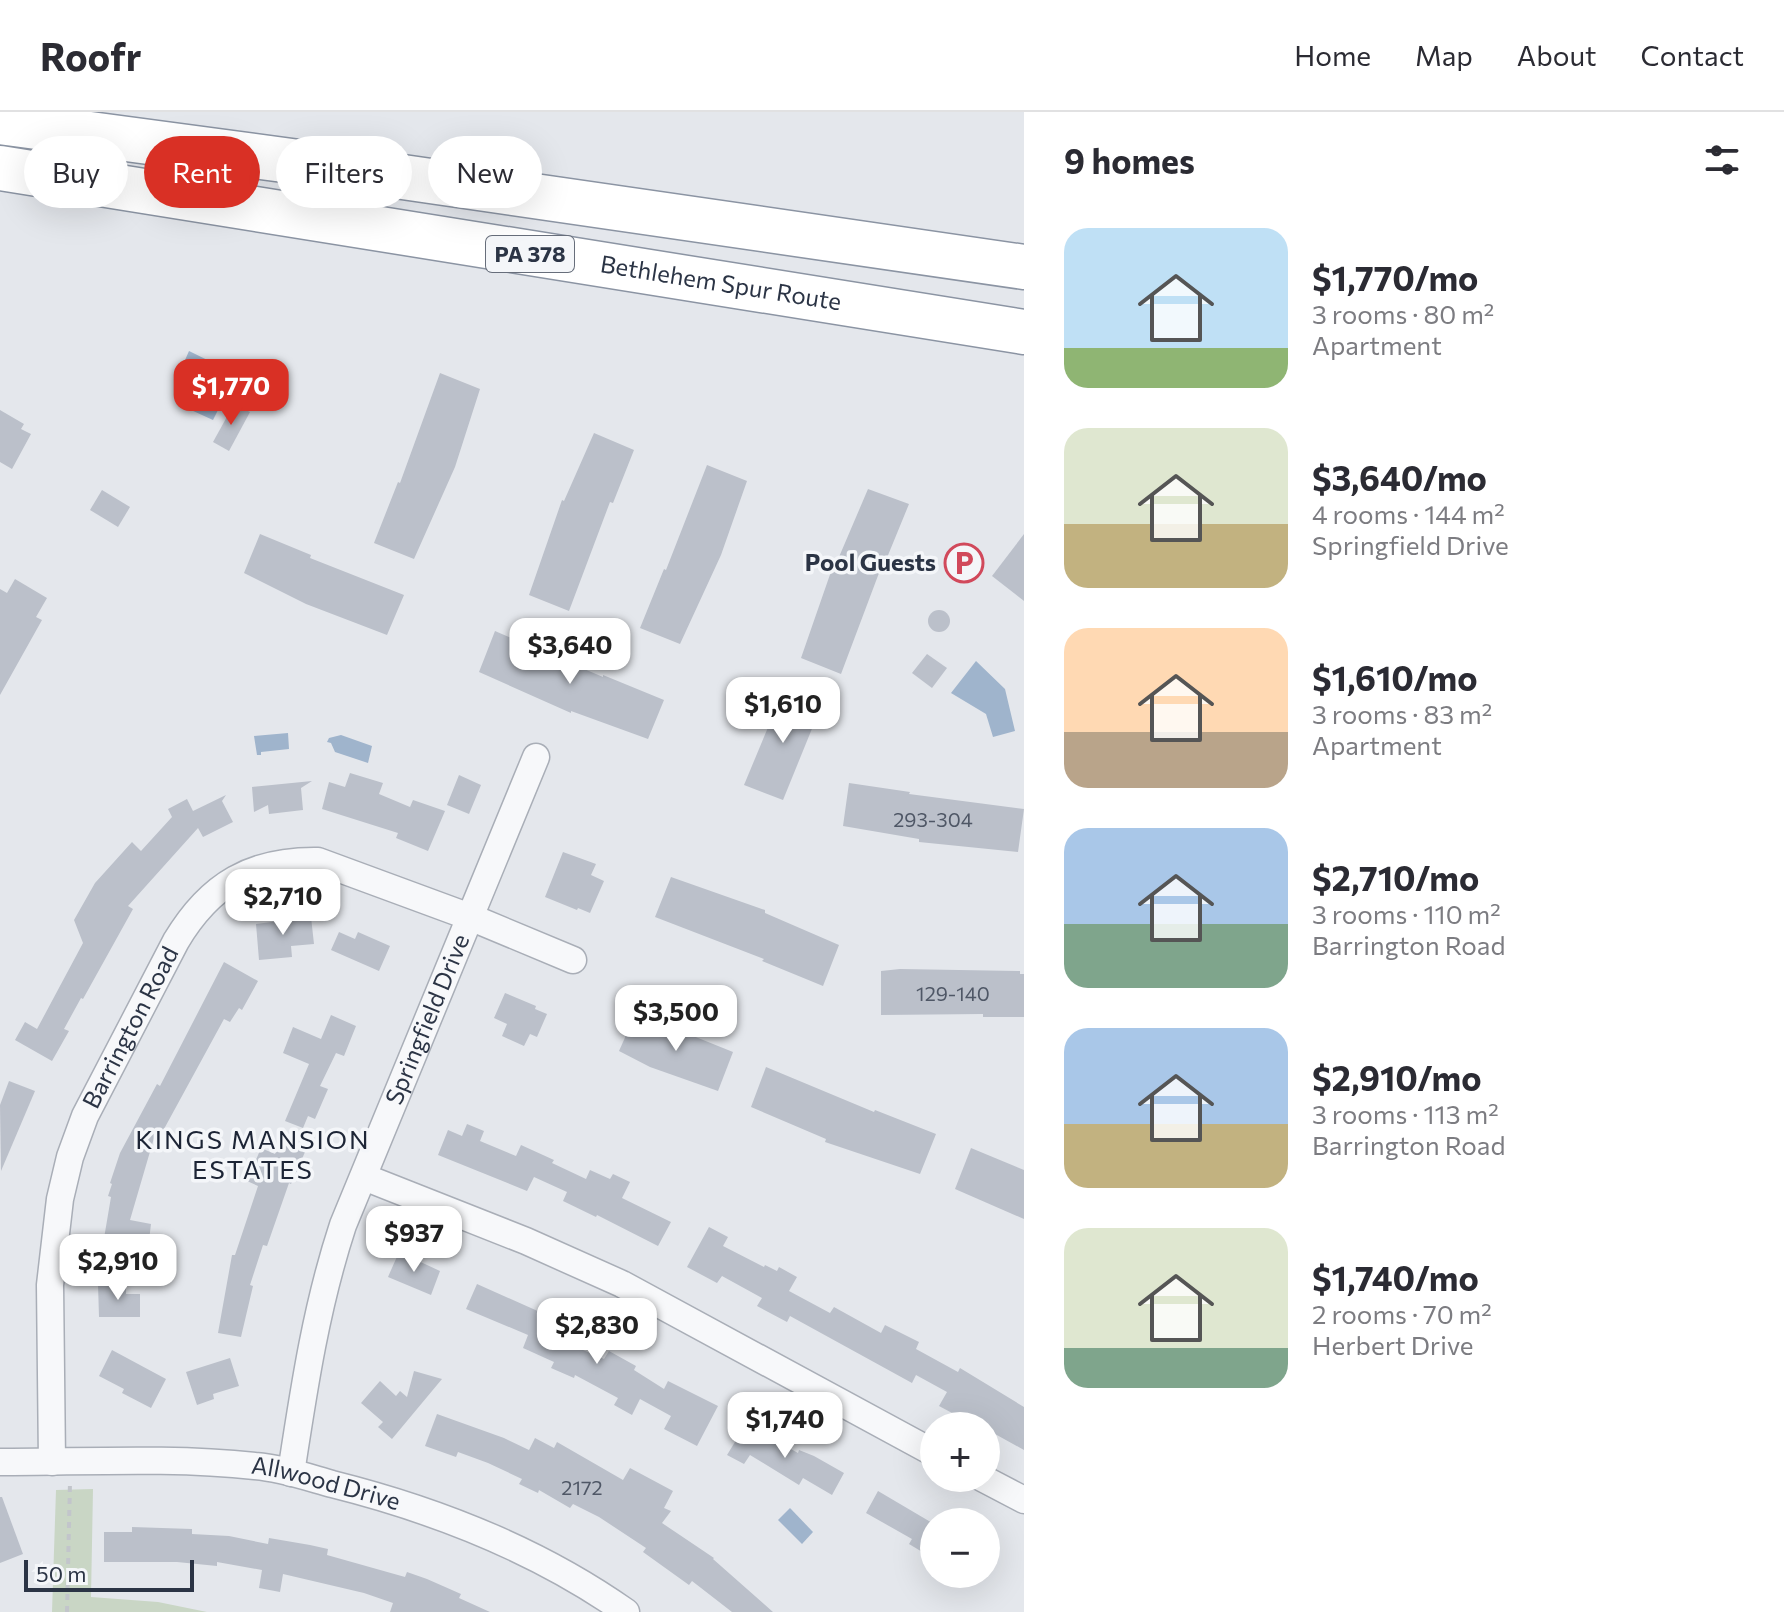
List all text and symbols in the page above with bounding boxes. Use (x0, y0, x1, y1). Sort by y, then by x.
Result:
text: Roofr (40, 32, 141, 79)
text: Home (1294, 38, 1371, 72)
text: Map (1415, 38, 1473, 72)
text: About (1517, 38, 1597, 72)
text: Contact (1641, 38, 1744, 72)
chip: Buy (24, 136, 128, 208)
chip: Rent (144, 136, 260, 208)
chip: Filters (276, 136, 412, 208)
chip: New (428, 136, 542, 208)
icon: filters (1700, 138, 1744, 182)
text: 9 homes (1064, 139, 1195, 181)
road number: PA 378 (486, 236, 574, 272)
street label: Bethlehem Spur Route (598, 248, 844, 316)
text: $1,770/mo (1312, 256, 1478, 298)
icon: home (1128, 260, 1224, 356)
text: 3 rooms · 80 m² (1312, 298, 1494, 329)
text: Apartment (1312, 329, 1442, 360)
pin: $1,770 (166, 359, 296, 427)
text: $1,770 (192, 369, 270, 400)
text: $3,640/mo (1312, 456, 1487, 498)
icon: home (1128, 460, 1224, 556)
text: 4 rooms · 144 m² (1312, 498, 1505, 529)
text: Springfield Drive (1312, 529, 1509, 560)
parking icon: Pool Guests (943, 542, 985, 584)
place label: Pool Guests (805, 547, 936, 576)
pin: $3,640 (505, 618, 635, 686)
text: $3,640 (527, 628, 613, 659)
text: $1,610/mo (1312, 656, 1478, 698)
icon: home (1128, 660, 1224, 756)
pin: $1,610 (718, 677, 848, 745)
text: $1,610 (744, 687, 822, 718)
text: 3 rooms · 83 m² (1312, 698, 1492, 729)
text: Apartment (1312, 729, 1442, 760)
house number: 293-304 (893, 807, 973, 831)
text: $2,710/mo (1312, 856, 1479, 898)
icon: home (1128, 860, 1224, 956)
pin: $2,710 (218, 869, 348, 937)
text: $2,710 (243, 879, 323, 910)
text: 3 rooms · 110 m² (1312, 898, 1501, 929)
street label: Springfield Drive (378, 929, 474, 1108)
text: Barrington Road (1312, 929, 1505, 960)
street label: Barrington Road (76, 941, 184, 1113)
house number: 129-140 (916, 981, 990, 1005)
pin: $3,500 (611, 985, 741, 1053)
text: $3,500 (633, 995, 719, 1026)
text: $2,910/mo (1312, 1056, 1481, 1098)
icon: home (1128, 1060, 1224, 1156)
text: 3 rooms · 113 m² (1312, 1098, 1499, 1129)
district label: KINGS MANSION ESTATES (135, 1123, 371, 1184)
text: Barrington Road (1312, 1129, 1505, 1160)
pin: $937 (367, 1206, 461, 1274)
text: $937 (384, 1216, 444, 1247)
pin: $2,910 (53, 1234, 183, 1302)
text: $2,910 (78, 1244, 158, 1275)
text: $1,740/mo (1312, 1256, 1479, 1298)
icon: home (1128, 1260, 1224, 1356)
pin: $2,830 (532, 1298, 662, 1366)
text: 2 rooms · 70 m² (1312, 1298, 1492, 1329)
text: $2,830 (555, 1308, 639, 1339)
text: Herbert Drive (1312, 1329, 1474, 1360)
pin: $1,740 (720, 1392, 850, 1460)
text: $1,740 (746, 1402, 824, 1433)
map controls (920, 1412, 1000, 1588)
button: + (920, 1412, 1000, 1492)
street label: Allwood Drive (250, 1450, 404, 1515)
house number: 2172 (561, 1475, 603, 1499)
button: − (920, 1508, 1000, 1588)
scale bar (24, 1556, 194, 1592)
text: 50 m (36, 1560, 86, 1587)

